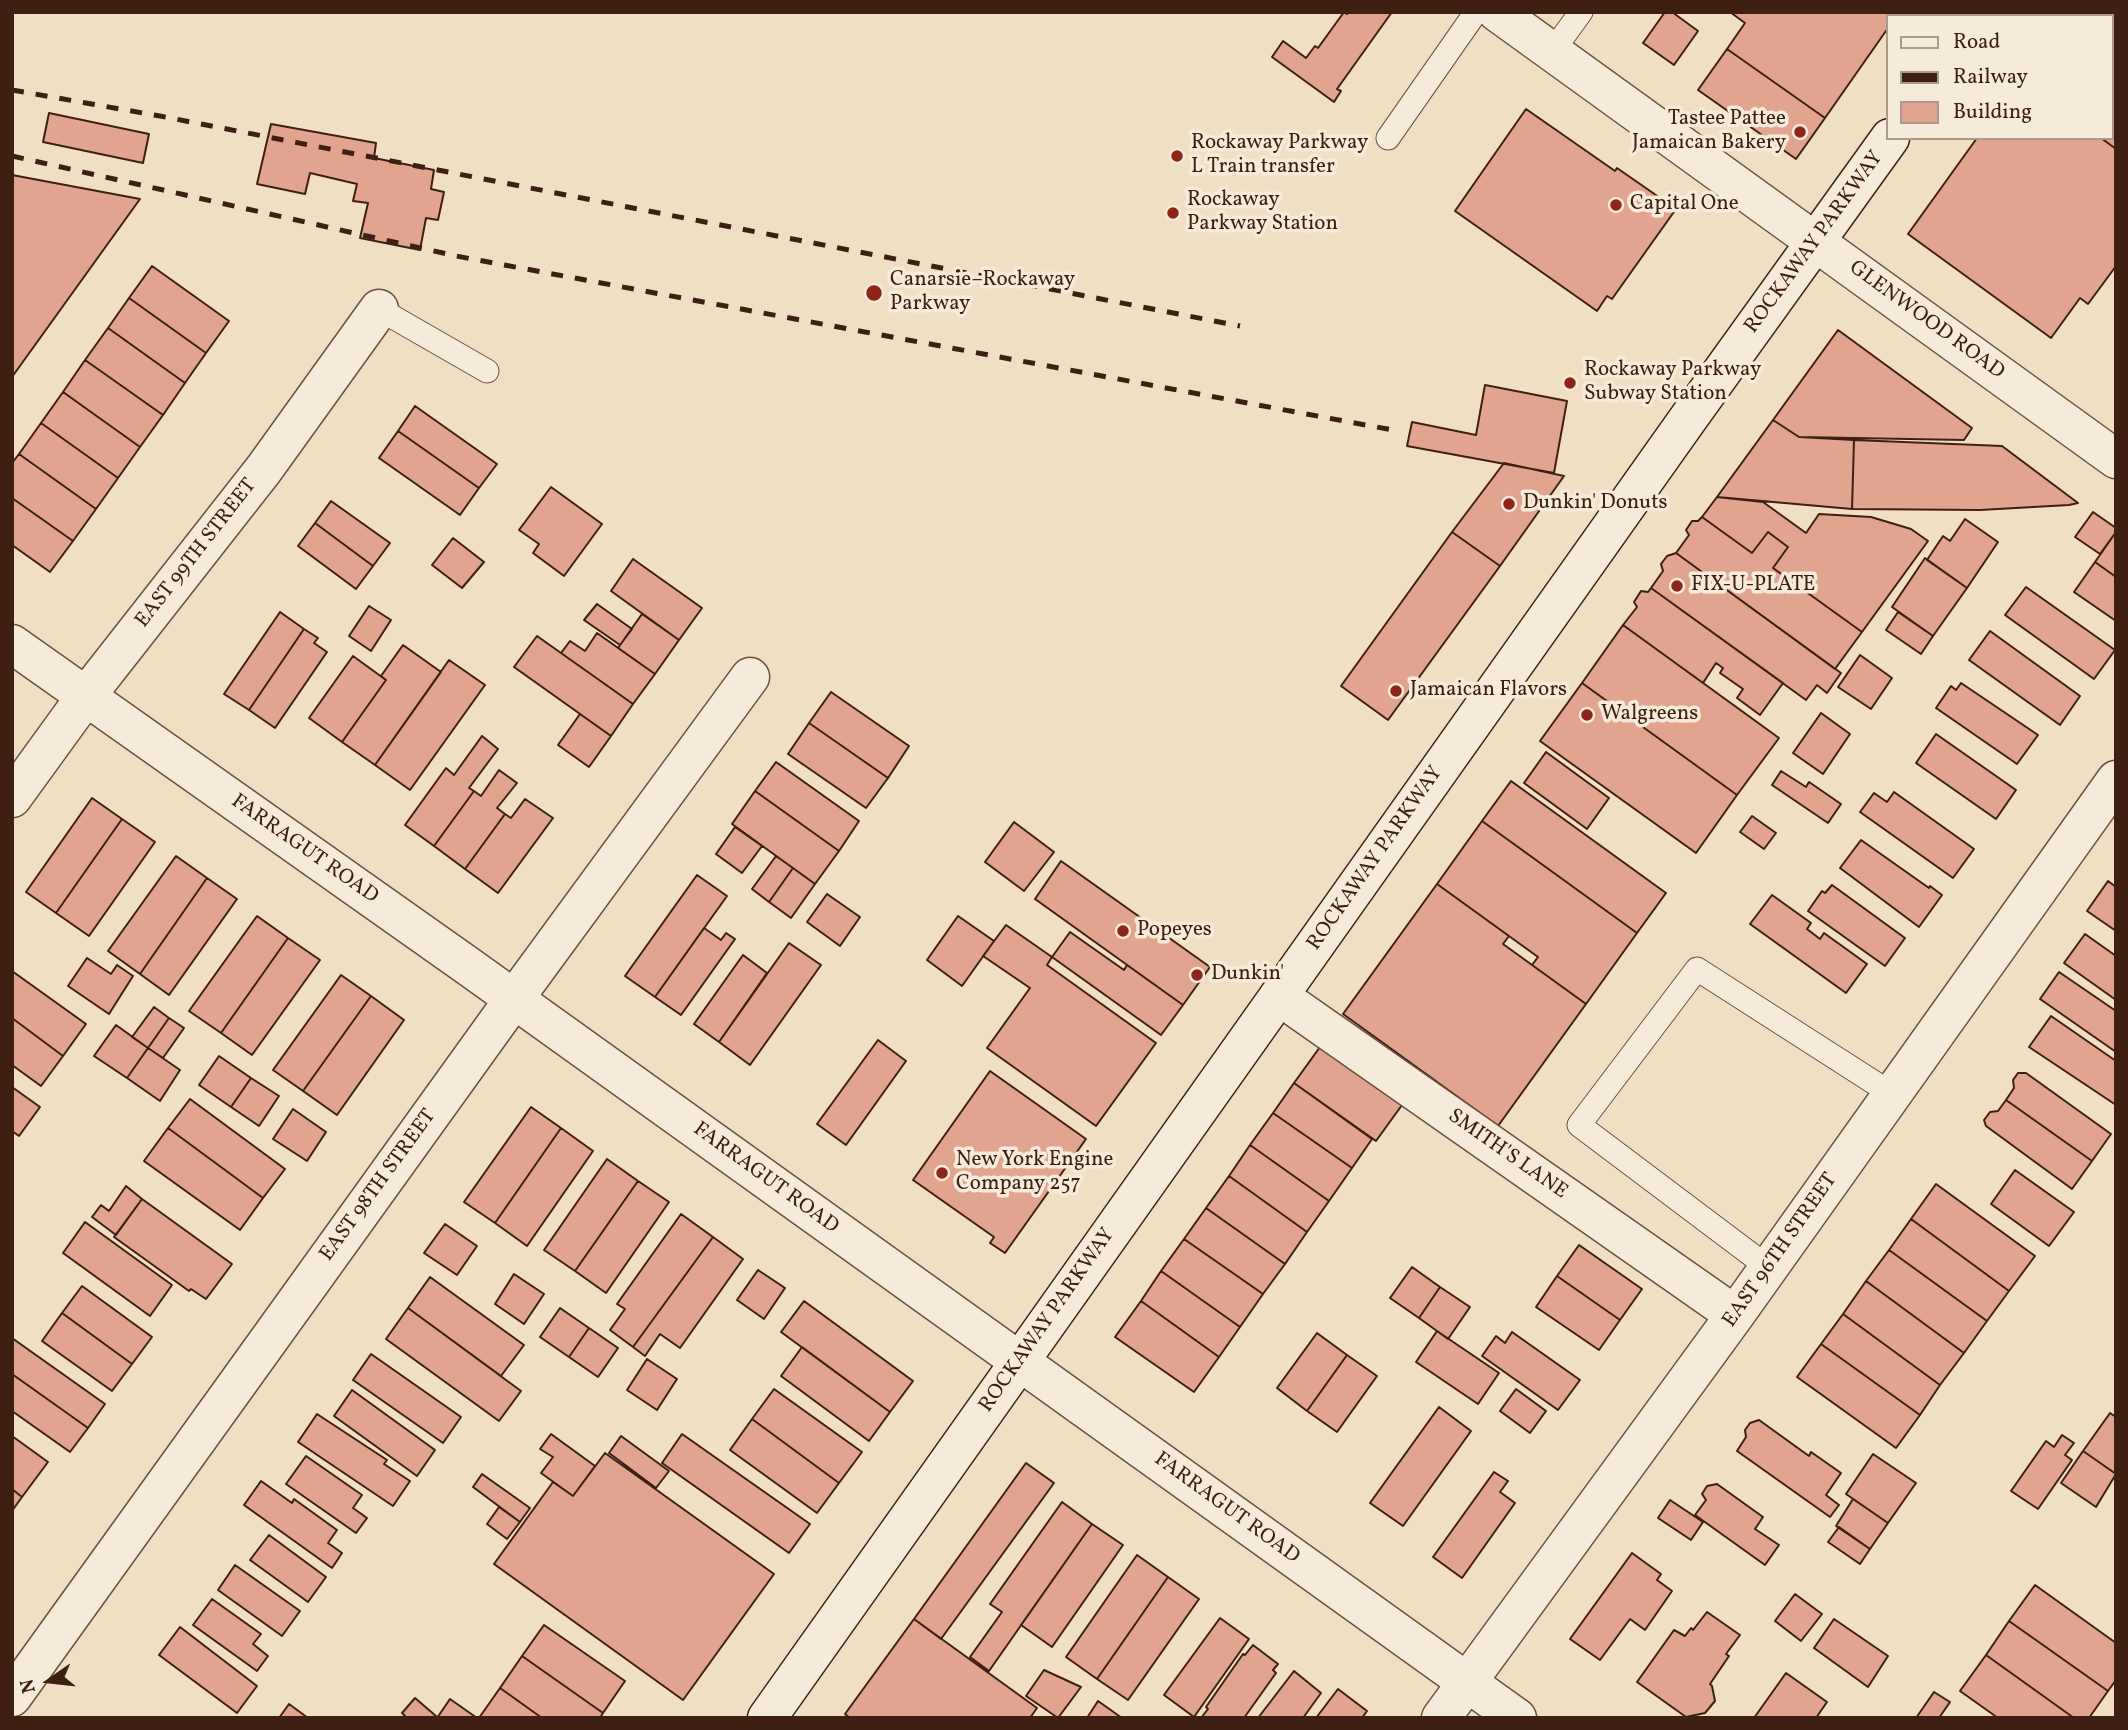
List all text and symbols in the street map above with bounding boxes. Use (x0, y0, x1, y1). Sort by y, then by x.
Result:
legend (1886, 14, 2114, 140)
text: Road (1953, 28, 2000, 57)
text: Railway (1953, 63, 2028, 92)
text: Building (1953, 98, 2032, 127)
place label: Tastee Pattee Jamaican Bakery (1632, 107, 1786, 157)
marker: Tastee Pattee Jamaican Bakery (1792, 124, 1808, 140)
place label: Rockaway Parkway L Train transfer (1191, 131, 1368, 181)
street label: ROCKAWAY PARKWAY (1740, 147, 1890, 339)
marker: Rockaway Parkway L Train transfer (1169, 148, 1185, 164)
place label: Rockaway Parkway Station (1187, 188, 1338, 238)
place label: Capital One (1630, 192, 1739, 218)
marker: Capital One (1608, 197, 1624, 213)
marker: Rockaway Parkway Station (1165, 205, 1181, 221)
street label: GLENWOOD ROAD (1843, 256, 2009, 386)
place label: Canarsie–Rockaway Parkway (890, 268, 1075, 318)
marker: Canarsie–Rockaway Parkway (864, 283, 884, 303)
place label: Rockaway Parkway Subway Station (1584, 358, 1761, 408)
marker: Rockaway Parkway Subway Station (1562, 375, 1578, 391)
street label: EAST 99TH STREET (131, 474, 263, 634)
place label: Dunkin' Donuts (1523, 491, 1668, 517)
marker: Dunkin' Donuts (1501, 496, 1517, 512)
place label: FIX-U-PLATE (1691, 573, 1815, 599)
marker: FIX-U-PLATE (1669, 578, 1685, 594)
place label: Jamaican Flavors (1410, 678, 1567, 704)
marker: Jamaican Flavors (1388, 683, 1404, 699)
place label: Walgreens (1601, 702, 1698, 728)
marker: Walgreens (1579, 707, 1595, 723)
street label: ROCKAWAY PARKWAY (1303, 762, 1449, 956)
street label: FARRAGUT ROAD (226, 790, 382, 910)
place label: Popeyes (1137, 918, 1212, 944)
marker: Popeyes (1115, 923, 1131, 939)
place label: Dunkin' (1211, 962, 1284, 988)
marker: Dunkin' (1189, 967, 1205, 983)
street label: SMITH'S LANE (1442, 1104, 1572, 1206)
street label: EAST 98TH STREET (315, 1105, 443, 1267)
street label: FARRAGUT ROAD (687, 1118, 843, 1240)
place label: New York Engine Company 257 (956, 1148, 1113, 1198)
marker: New York Engine Company 257 (934, 1165, 950, 1181)
street label: EAST 96TH STREET (1718, 1169, 1844, 1333)
street label: ROCKAWAY PARKWAY (975, 1224, 1121, 1418)
street label: FARRAGUT ROAD (1148, 1448, 1304, 1570)
north arrow (14, 1646, 84, 1716)
text: N (14, 1676, 43, 1696)

